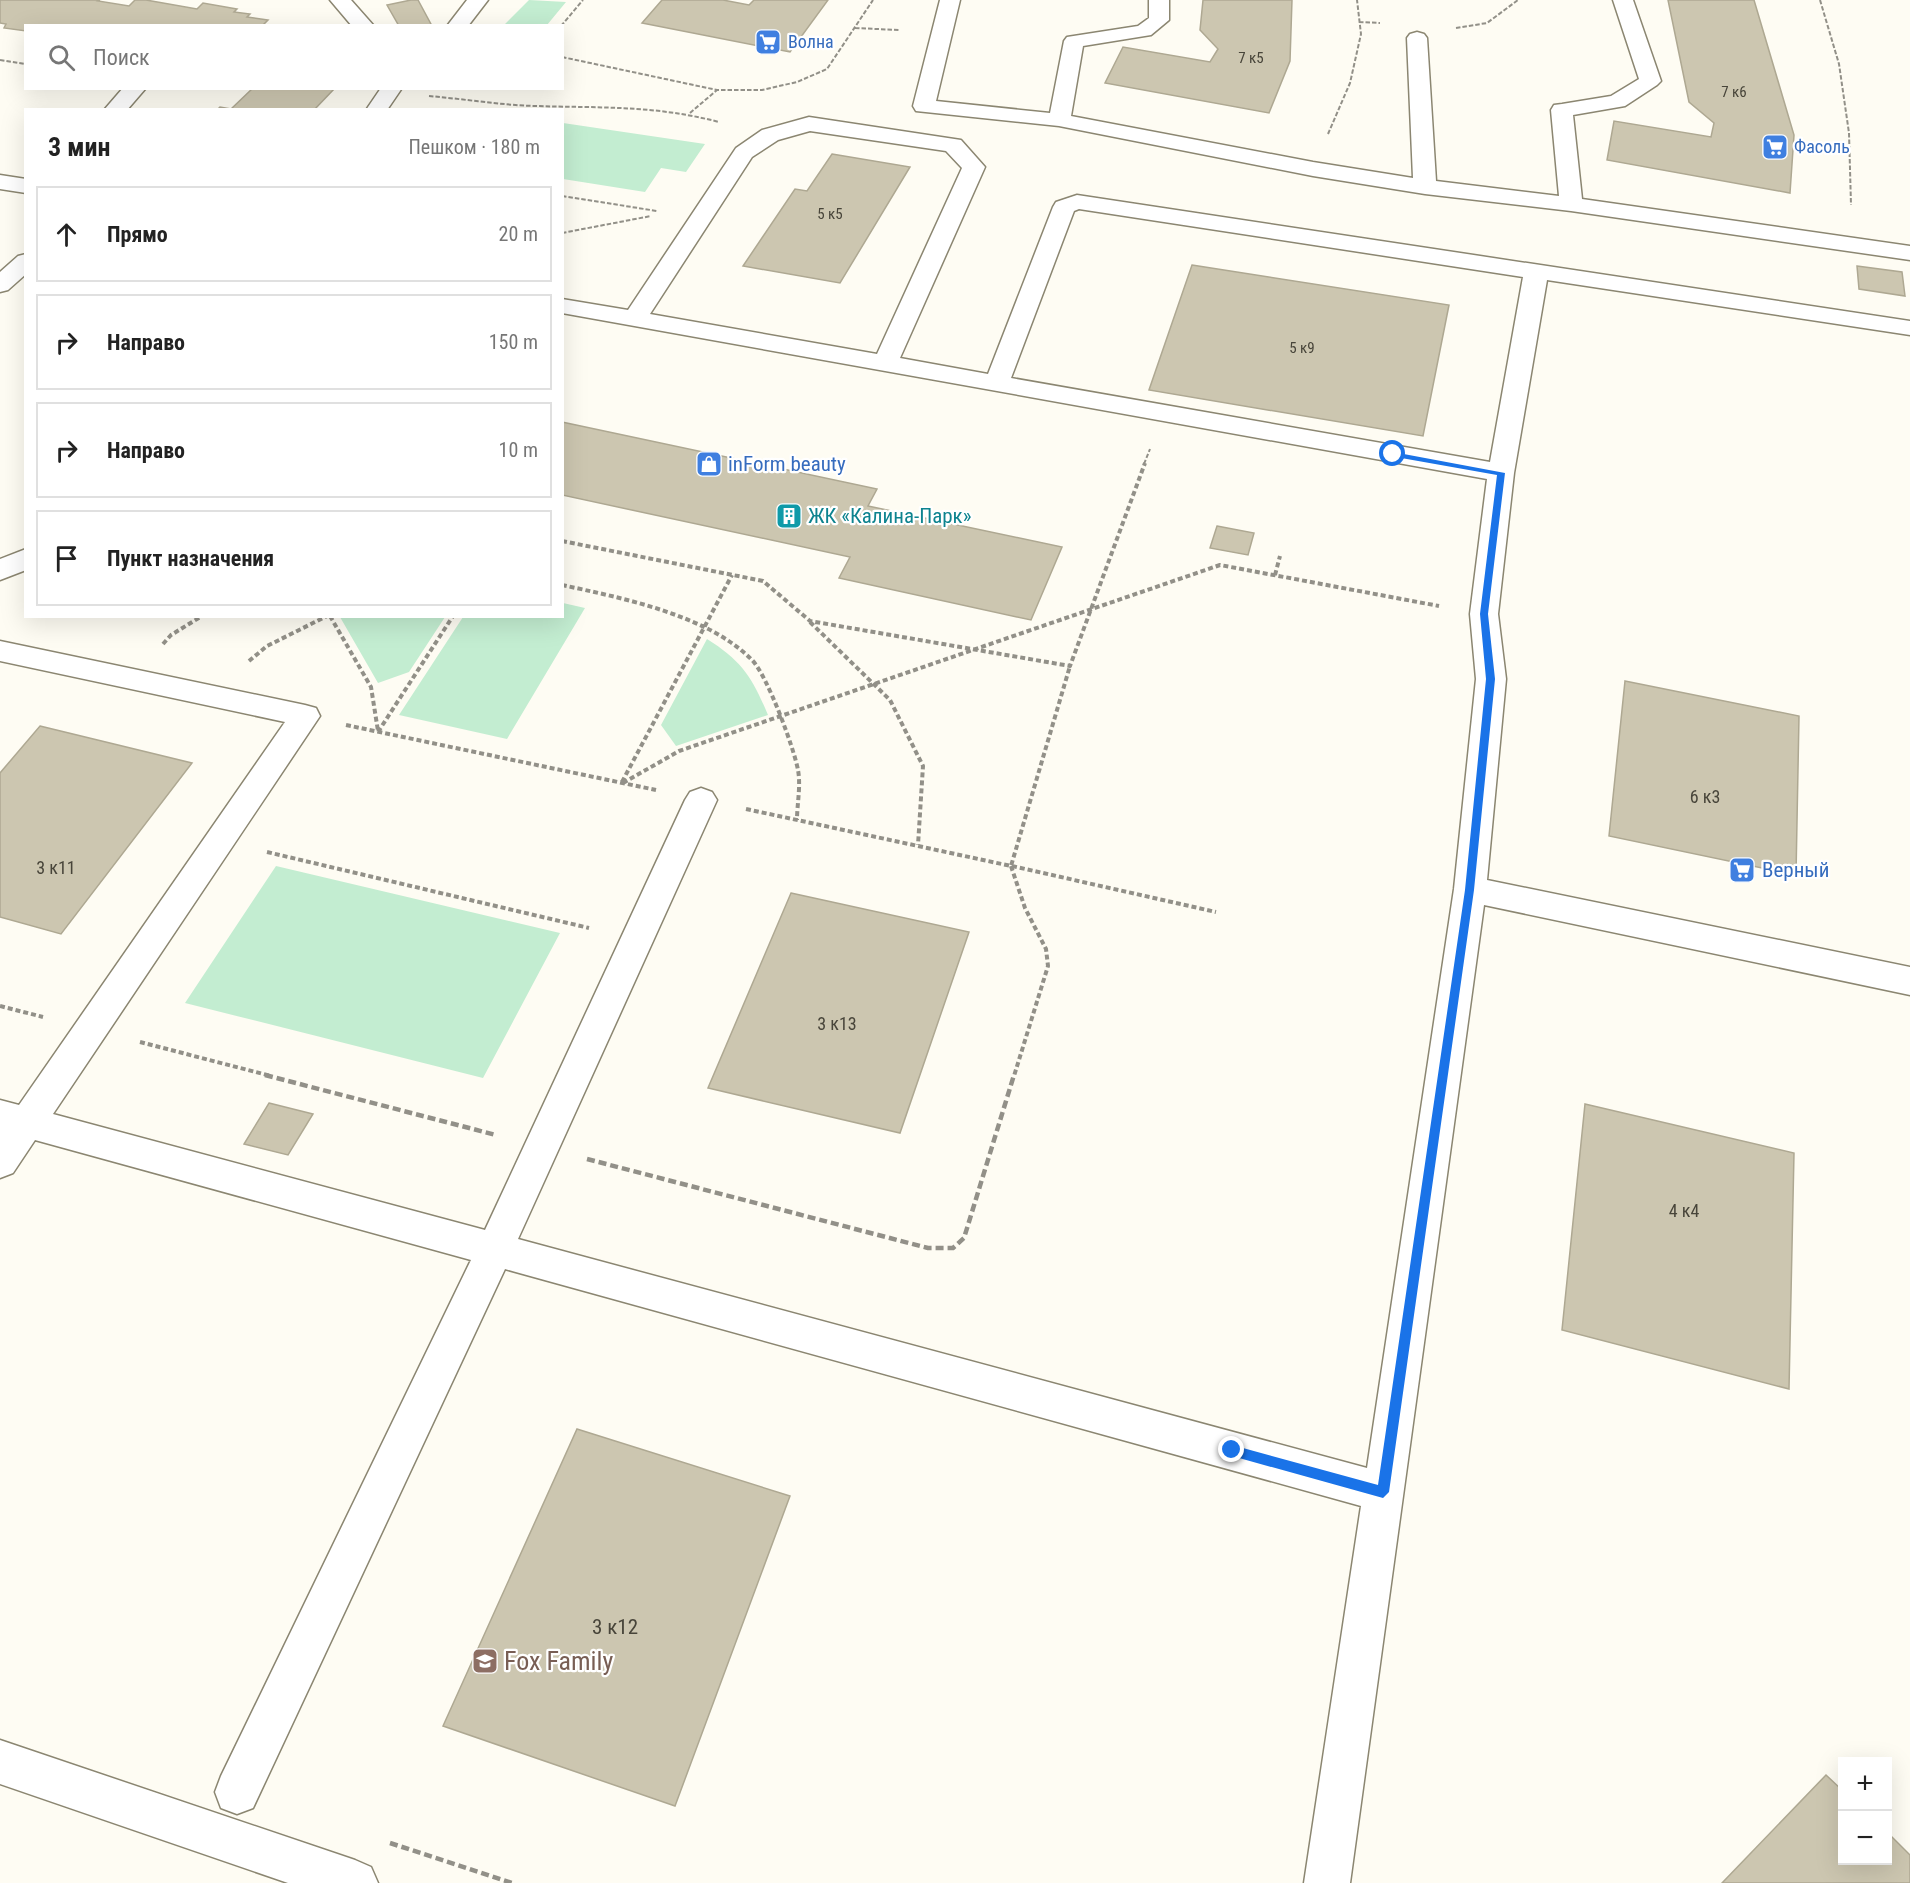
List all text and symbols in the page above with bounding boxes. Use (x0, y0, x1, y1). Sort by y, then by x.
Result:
search box (24, 24, 564, 90)
supermarket icon: Волна (753, 27, 783, 57)
place label: Волна (788, 31, 834, 52)
icon: search (45, 41, 78, 74)
text: Поиск (93, 45, 150, 70)
house number: 7 к5 (1238, 49, 1264, 67)
house number: 7 к6 (1721, 83, 1747, 101)
text: 3 мин (48, 132, 110, 162)
supermarket icon: Фасоль (1760, 132, 1790, 162)
text: Пешком · 180 m (408, 135, 540, 159)
place label: Фасоль (1794, 136, 1850, 157)
house number: 5 к5 (817, 205, 843, 223)
icon: ahead (50, 218, 83, 251)
text: Прямо (107, 222, 168, 247)
text: 20 m (499, 222, 538, 246)
icon: right (50, 326, 83, 359)
text: Направо (107, 330, 185, 355)
text: 150 m (489, 330, 538, 354)
house number: 5 к9 (1289, 339, 1315, 357)
icon: right (50, 434, 83, 467)
text: Направо (107, 438, 185, 463)
text: 10 m (499, 438, 538, 462)
route start (1379, 440, 1405, 466)
shop icon: inForm beauty (694, 449, 724, 479)
place label: inForm beauty (728, 452, 846, 476)
building icon: ЖК «Калина-Парк» (774, 501, 804, 531)
place label: ЖК «Калина-Парк» (808, 504, 972, 528)
icon: arrive (50, 542, 83, 575)
text: Пункт назначения (107, 546, 274, 571)
house number: 6 к3 (1690, 786, 1720, 807)
supermarket icon: Верный (1727, 855, 1757, 885)
house number: 3 к11 (36, 857, 76, 878)
place label: Верный (1762, 858, 1829, 882)
house number: 3 к13 (817, 1013, 857, 1034)
house number: 4 к4 (1669, 1200, 1699, 1221)
route end (1218, 1436, 1244, 1462)
house number: 3 к12 (592, 1615, 638, 1639)
school or university icon: Fox Family (470, 1646, 500, 1676)
place label: Fox Family (504, 1646, 613, 1676)
map controls (1838, 1757, 1892, 1865)
button: + (1838, 1757, 1892, 1811)
button: − (1838, 1811, 1892, 1865)

